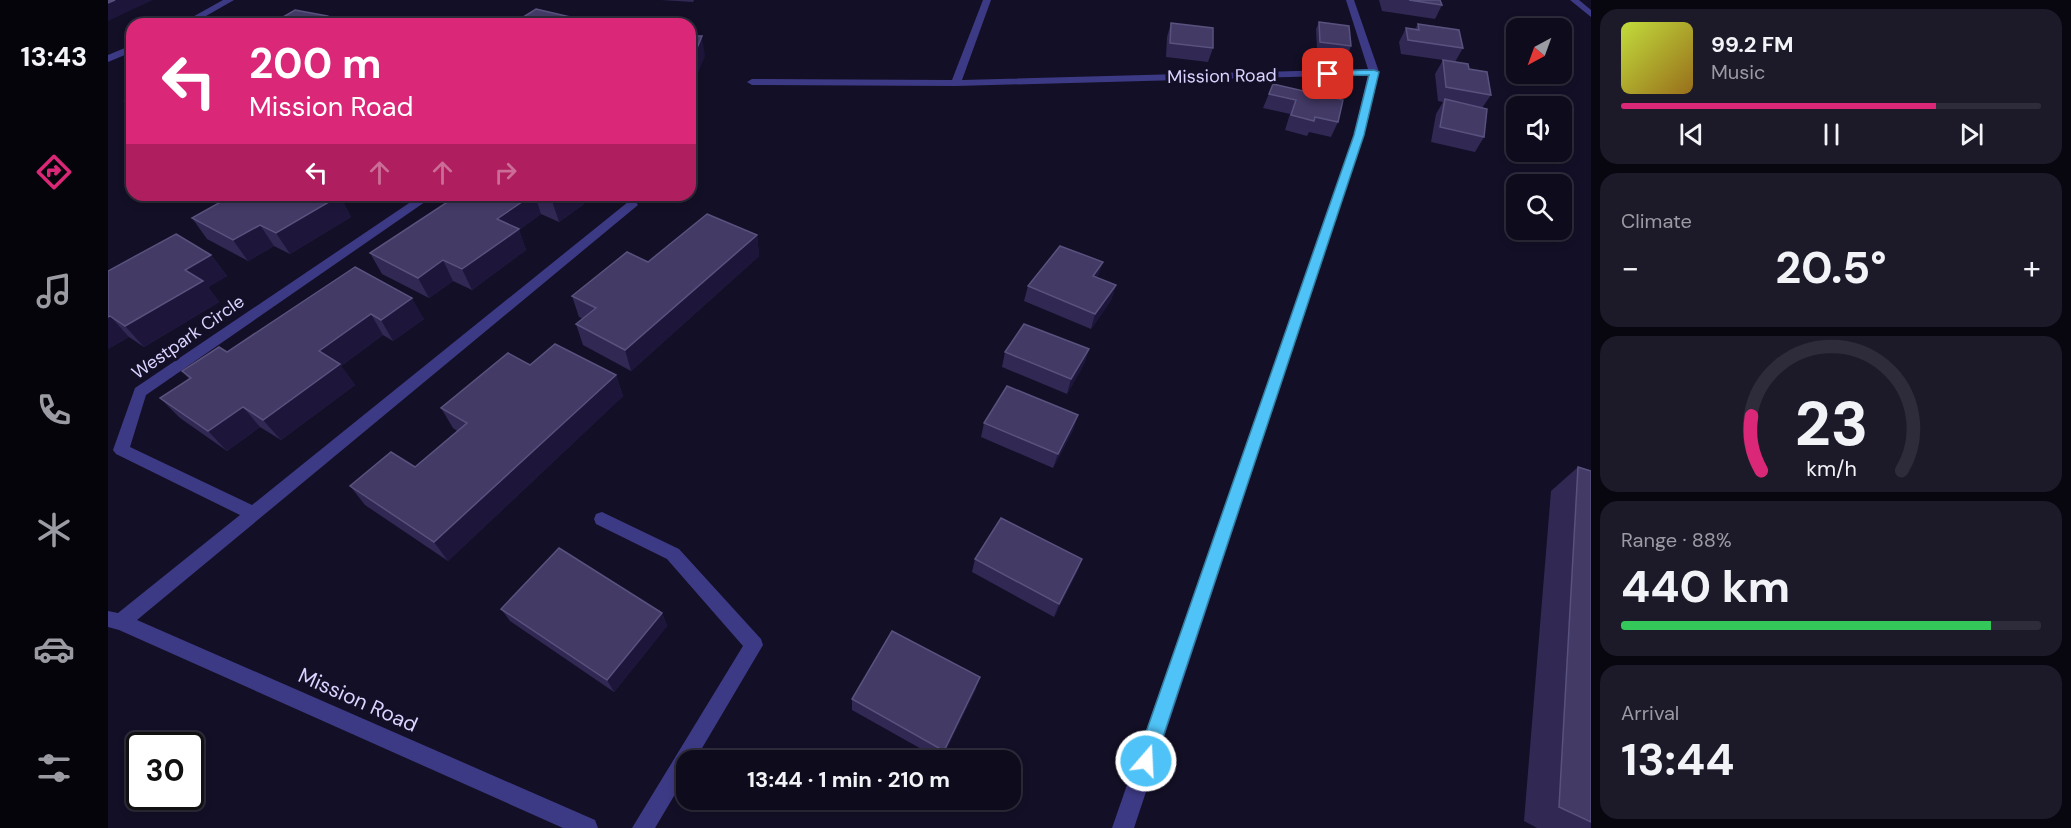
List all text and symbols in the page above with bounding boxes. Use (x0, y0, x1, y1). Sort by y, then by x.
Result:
north arrow (1506, 18, 1572, 84)
map controls (1506, 18, 1572, 240)
text: 99.2 FM (1711, 30, 1793, 59)
text: 200 m (249, 36, 382, 91)
text: 13:43 (21, 39, 87, 74)
icon: left (150, 42, 228, 120)
pin (1302, 48, 1353, 99)
icon: arrive (1311, 57, 1344, 90)
text: Music (1711, 59, 1766, 85)
street label: Mission Road (1167, 63, 1277, 89)
text: Mission Road (249, 89, 413, 124)
button: sound (1506, 96, 1572, 162)
icon: previous (1675, 118, 1708, 151)
icon: pause (1815, 118, 1848, 151)
icon: next (1955, 118, 1988, 151)
icon: directions (33, 151, 75, 193)
icon: left (300, 156, 333, 189)
icon: ahead (363, 156, 396, 189)
icon: ahead (426, 156, 459, 189)
icon: right (489, 156, 522, 189)
button: search (1506, 174, 1572, 240)
text: Climate (1621, 208, 1692, 234)
text: 20.5° (1775, 238, 1887, 297)
text: − (1621, 246, 1639, 289)
text: + (2023, 246, 2041, 289)
icon: music (33, 270, 75, 312)
street label: Westpark Circle (127, 289, 249, 385)
text: 23 (1794, 383, 1868, 464)
icon: phone (33, 389, 75, 431)
text: km/h (1806, 455, 1856, 483)
icon: climate (33, 509, 75, 551)
text: Range · 88% (1621, 527, 1732, 553)
text: 440 km (1621, 557, 1790, 616)
icon: car (33, 628, 75, 670)
street label: Mission Road (294, 661, 422, 739)
text: Arrival (1621, 700, 1679, 726)
position arrow (1114, 729, 1178, 793)
text: 13:44 (1621, 730, 1734, 789)
speed limit sign: 30 (126, 732, 204, 810)
icon: filters (33, 747, 75, 789)
text: 13:44 · 1 min · 210 m (747, 765, 950, 794)

